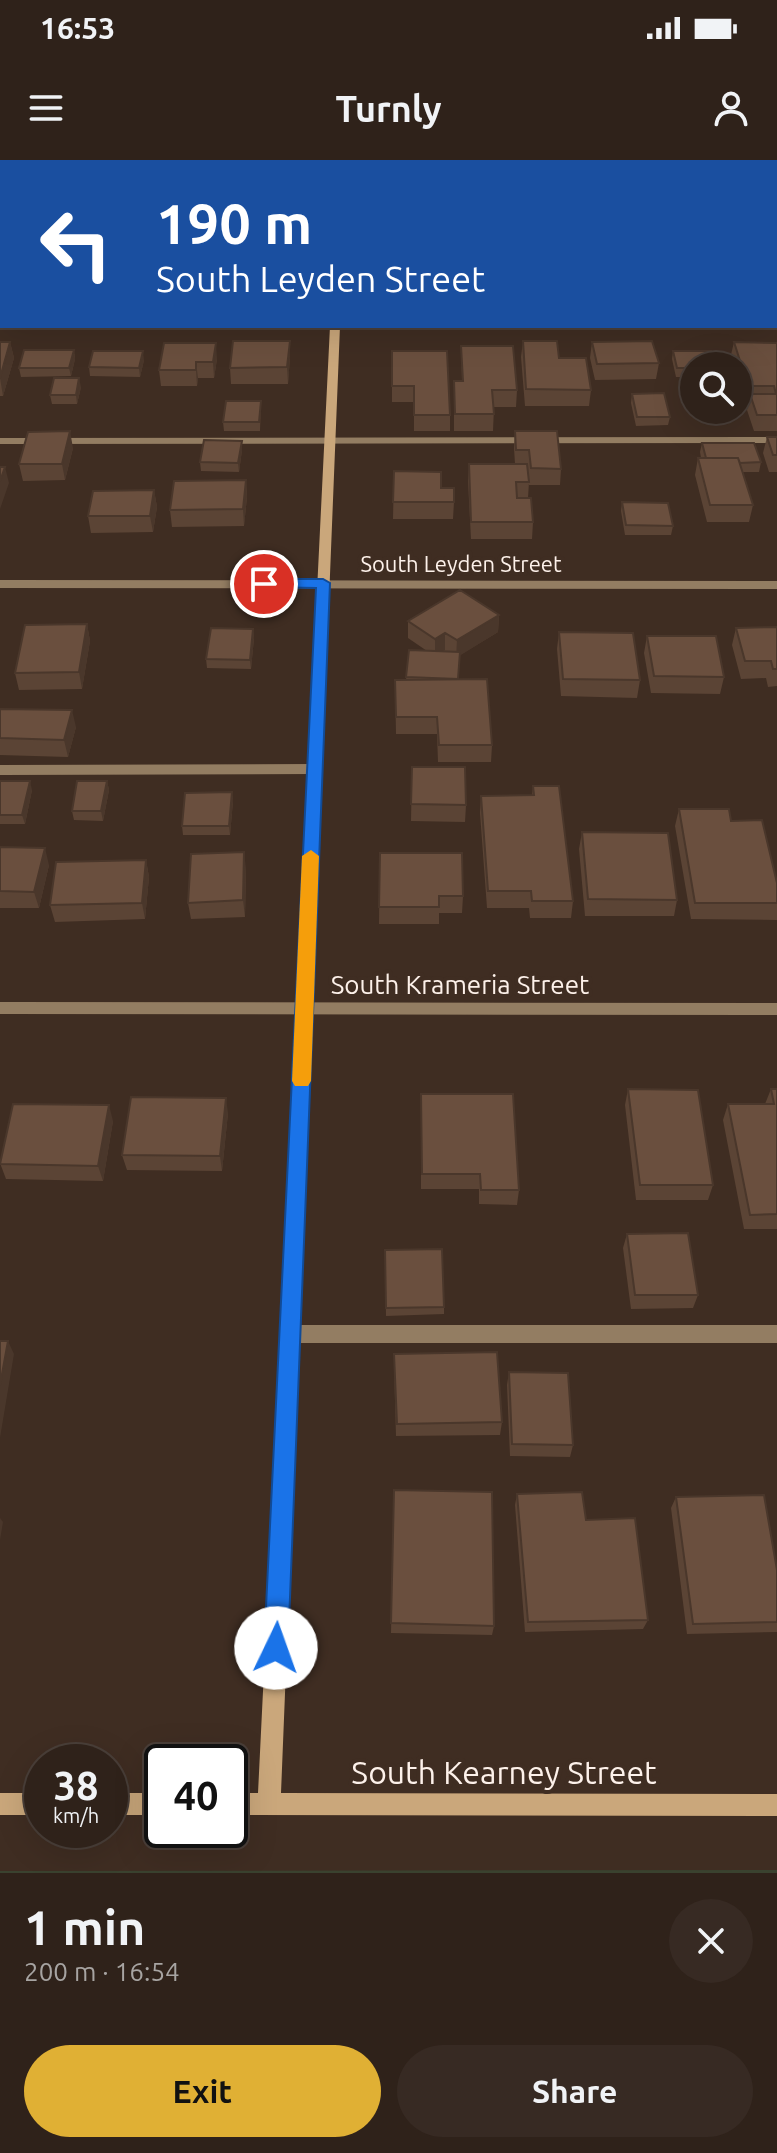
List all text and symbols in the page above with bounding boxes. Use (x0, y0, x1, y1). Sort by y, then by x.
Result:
text: 16:53 (40, 11, 115, 45)
icon: menu (24, 86, 68, 130)
icon: person (709, 86, 753, 130)
text: Turnly (335, 88, 442, 129)
icon: left (24, 192, 128, 296)
text: 190 m (156, 192, 312, 255)
text: South Leyden Street (156, 258, 485, 299)
map controls (680, 352, 752, 424)
button: search (680, 352, 752, 424)
pin (230, 550, 298, 618)
street label: South Leyden Street (360, 551, 562, 576)
icon: arrive (242, 562, 286, 606)
street label: South Krameria Street (331, 970, 589, 999)
position arrow (234, 1606, 318, 1690)
speed limit sign: 40 (144, 1744, 248, 1848)
street label: South Kearney Street (351, 1754, 657, 1790)
text: 38 (53, 1763, 99, 1808)
text: km/h (53, 1804, 99, 1827)
button: close (669, 1899, 753, 1983)
text: 1 min (24, 1900, 145, 1954)
text: 200 m · 16:54 (24, 1957, 180, 1986)
button: Exit (24, 2045, 381, 2137)
button: Share (397, 2045, 753, 2137)

